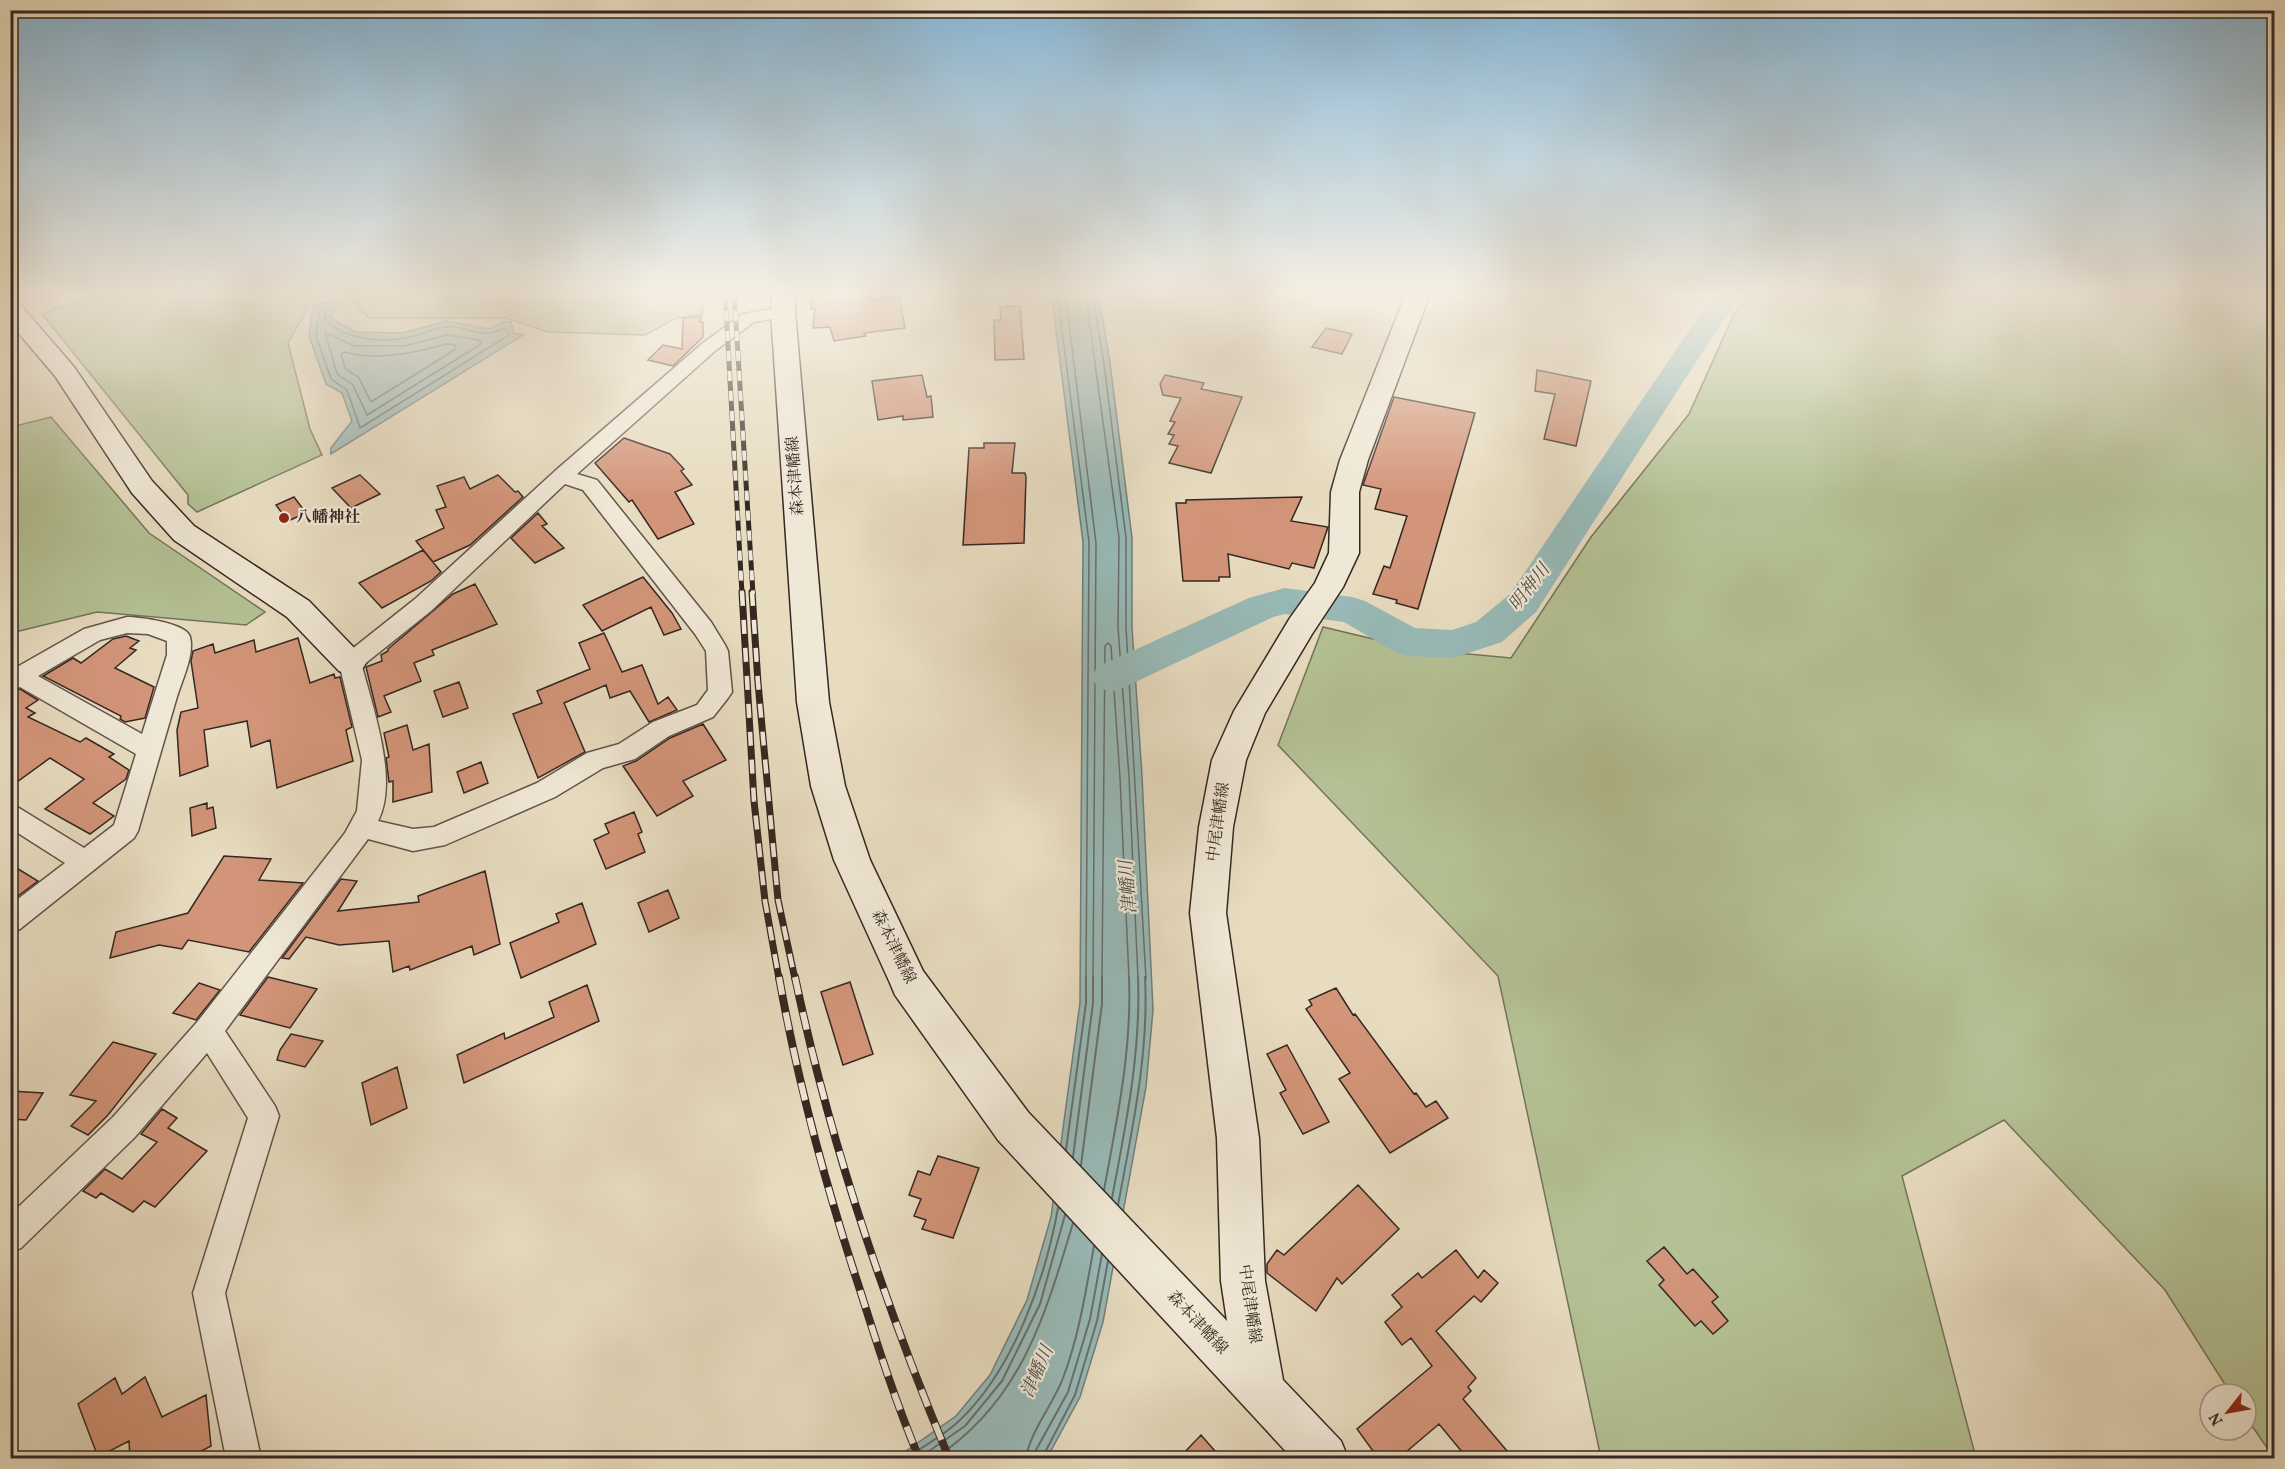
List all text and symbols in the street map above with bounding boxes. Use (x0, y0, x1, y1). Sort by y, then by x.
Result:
street label: 森本津幡線 (782, 435, 810, 517)
place label: 八幡神社 (296, 507, 360, 529)
marker: 八幡神社 (277, 511, 291, 525)
water label: 明神川 (1504, 557, 1558, 617)
street label: 中尾津幡線 (1203, 781, 1235, 863)
water label: 津幡川 (1114, 857, 1144, 915)
street label: 森本津幡線 (866, 906, 920, 988)
street label: 中尾津幡線 (1233, 1263, 1265, 1345)
street label: 森本津幡線 (1162, 1286, 1232, 1360)
water label: 津幡川 (1016, 1340, 1061, 1402)
north arrow (2198, 1382, 2258, 1442)
text: N (2204, 1408, 2229, 1429)

